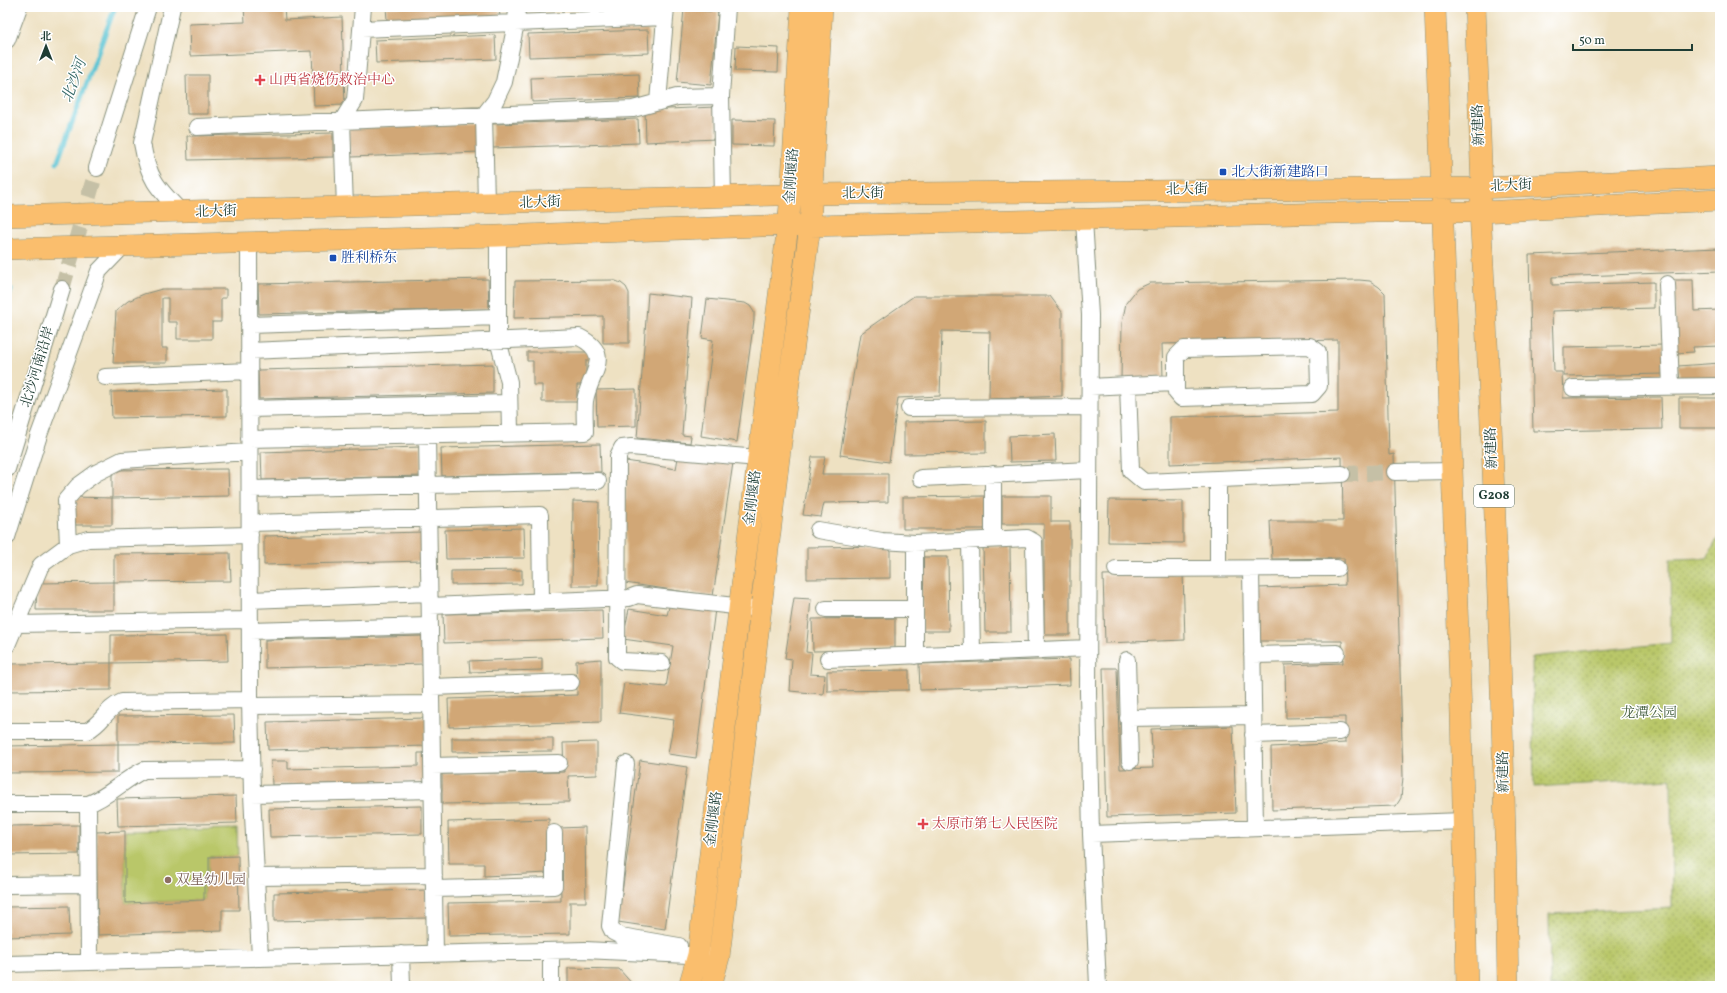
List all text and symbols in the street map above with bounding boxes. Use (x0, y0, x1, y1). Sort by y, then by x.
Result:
north arrow (26, 26, 66, 66)
scale bar (1573, 26, 1692, 52)
text: 北 (41, 30, 52, 45)
text: 50 m (1579, 33, 1605, 49)
water label: 北沙河 (57, 53, 94, 106)
place label: 山西省烧伤救治中心 (269, 71, 395, 90)
marker: 山西省烧伤救治中心 (254, 74, 266, 86)
street label: 新建路 (1469, 104, 1489, 146)
street label: 金刚堰路 (781, 147, 803, 205)
place label: 北大街新建路口 (1231, 163, 1329, 182)
marker: 北大街新建路口 (1218, 167, 1228, 177)
street label: 北大街 (1490, 175, 1532, 197)
street label: 北大街 (1166, 180, 1208, 200)
street label: 北大街 (842, 184, 884, 204)
street label: 北大街 (519, 193, 561, 213)
street label: 北大街 (195, 202, 237, 222)
place label: 胜利桥东 (341, 249, 397, 268)
marker: 胜利桥东 (328, 253, 338, 263)
street label: 北沙河南沿岸 (17, 324, 59, 410)
street label: 新建路 (1482, 427, 1502, 469)
street label: 金刚堰路 (740, 469, 766, 527)
road number: G208 (1474, 485, 1514, 507)
park label: 龙潭公园 (1621, 704, 1677, 723)
street label: 新建路 (1494, 751, 1514, 793)
street label: 金刚堰路 (701, 790, 727, 848)
place label: 太原市第七人民医院 (932, 815, 1058, 834)
marker: 太原市第七人民医院 (917, 818, 929, 830)
place label: 双星幼儿园 (176, 871, 246, 890)
marker: 双星幼儿园 (163, 875, 173, 885)

